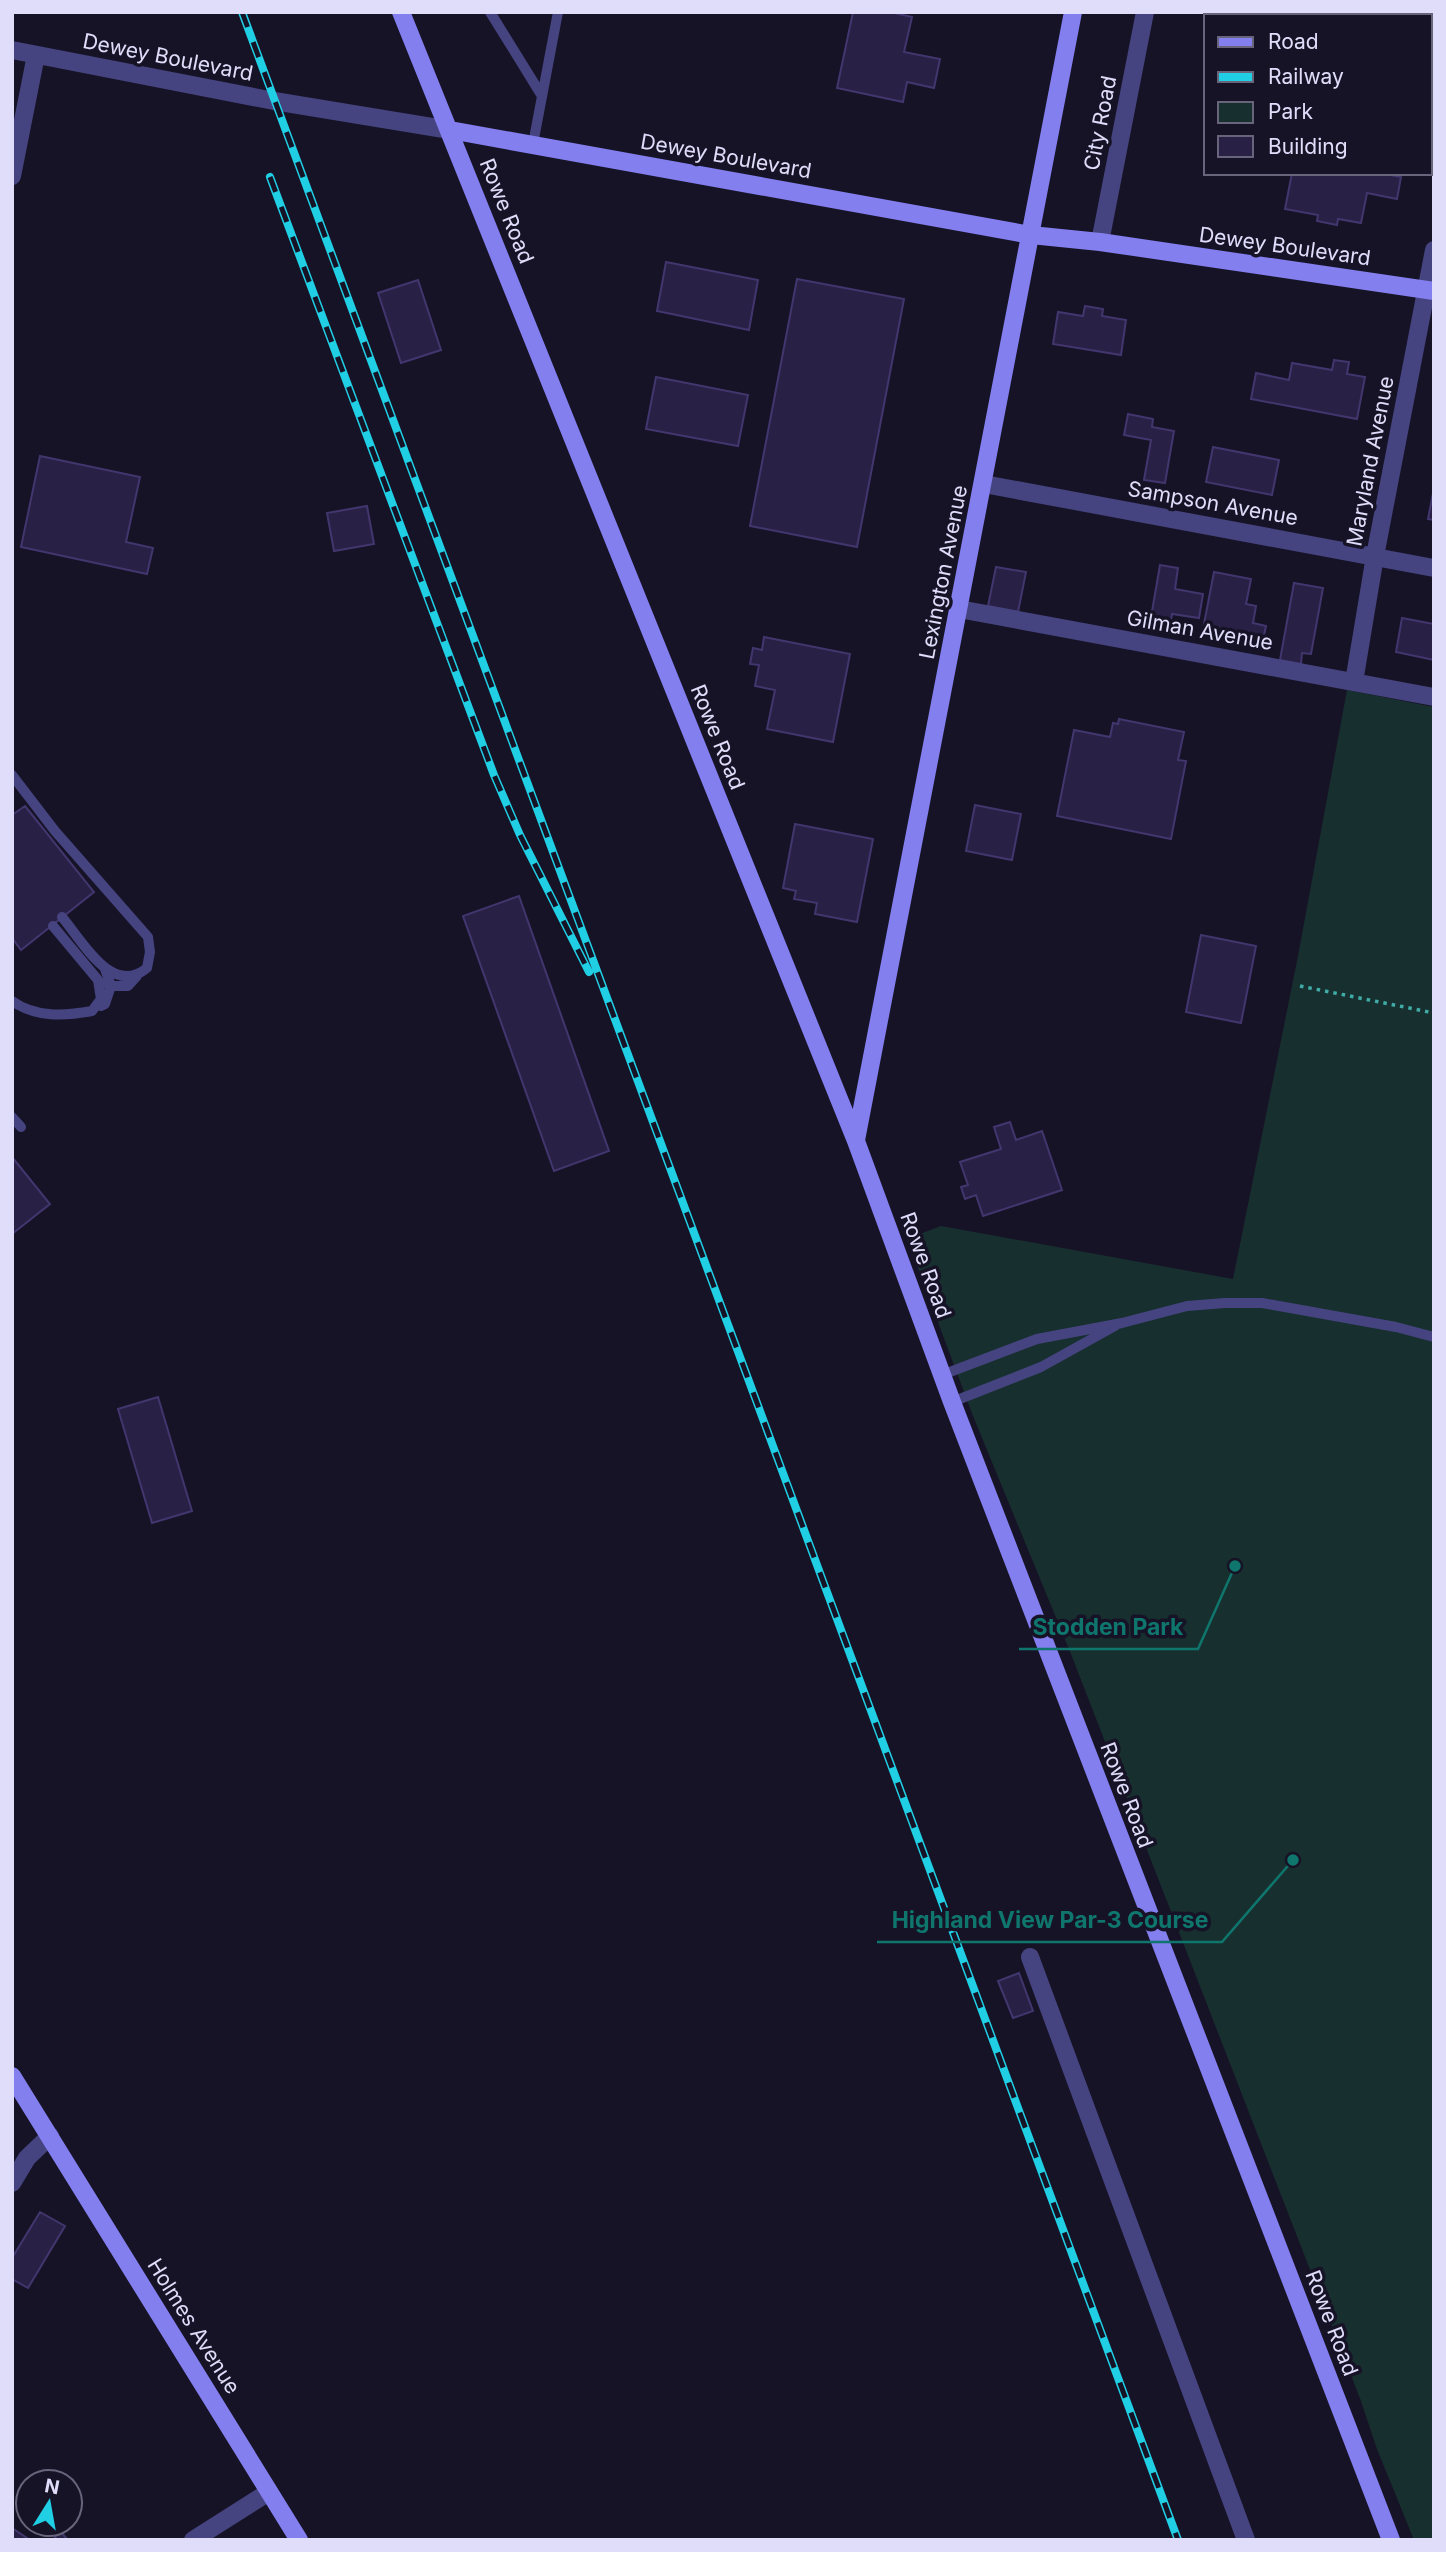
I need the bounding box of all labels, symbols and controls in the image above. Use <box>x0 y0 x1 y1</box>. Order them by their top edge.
legend <box>1204 14 1432 175</box>
street label: Dewey Boulevard <box>81 28 255 86</box>
text: Road <box>1268 29 1319 54</box>
text: Railway <box>1268 64 1344 89</box>
street label: City Road <box>1079 73 1121 173</box>
text: Park <box>1268 99 1313 124</box>
street label: Dewey Boulevard <box>639 129 813 183</box>
text: Building <box>1268 134 1348 159</box>
street label: Rowe Road <box>475 155 539 267</box>
street label: Dewey Boulevard <box>1198 222 1372 270</box>
street label: Maryland Avenue <box>1341 374 1399 548</box>
street label: Sampson Avenue <box>1126 476 1300 530</box>
street label: Lexington Avenue <box>914 483 972 661</box>
street label: Gilman Avenue <box>1125 605 1275 655</box>
street label: Rowe Road <box>686 681 750 793</box>
street label: Rowe Road <box>895 1209 957 1321</box>
callout: Stodden Park <box>1019 1605 1198 1649</box>
text: Stodden Park <box>1033 1613 1184 1641</box>
street label: Rowe Road <box>1095 1739 1159 1851</box>
callout: Highland View Par-3 Course <box>877 1898 1222 1942</box>
text: Highland View Par-3 Course <box>892 1906 1208 1934</box>
street label: Holmes Avenue <box>142 2254 246 2398</box>
street label: Rowe Road <box>1300 2267 1364 2379</box>
north arrow <box>14 2468 84 2538</box>
text: N <box>43 2474 61 2499</box>

